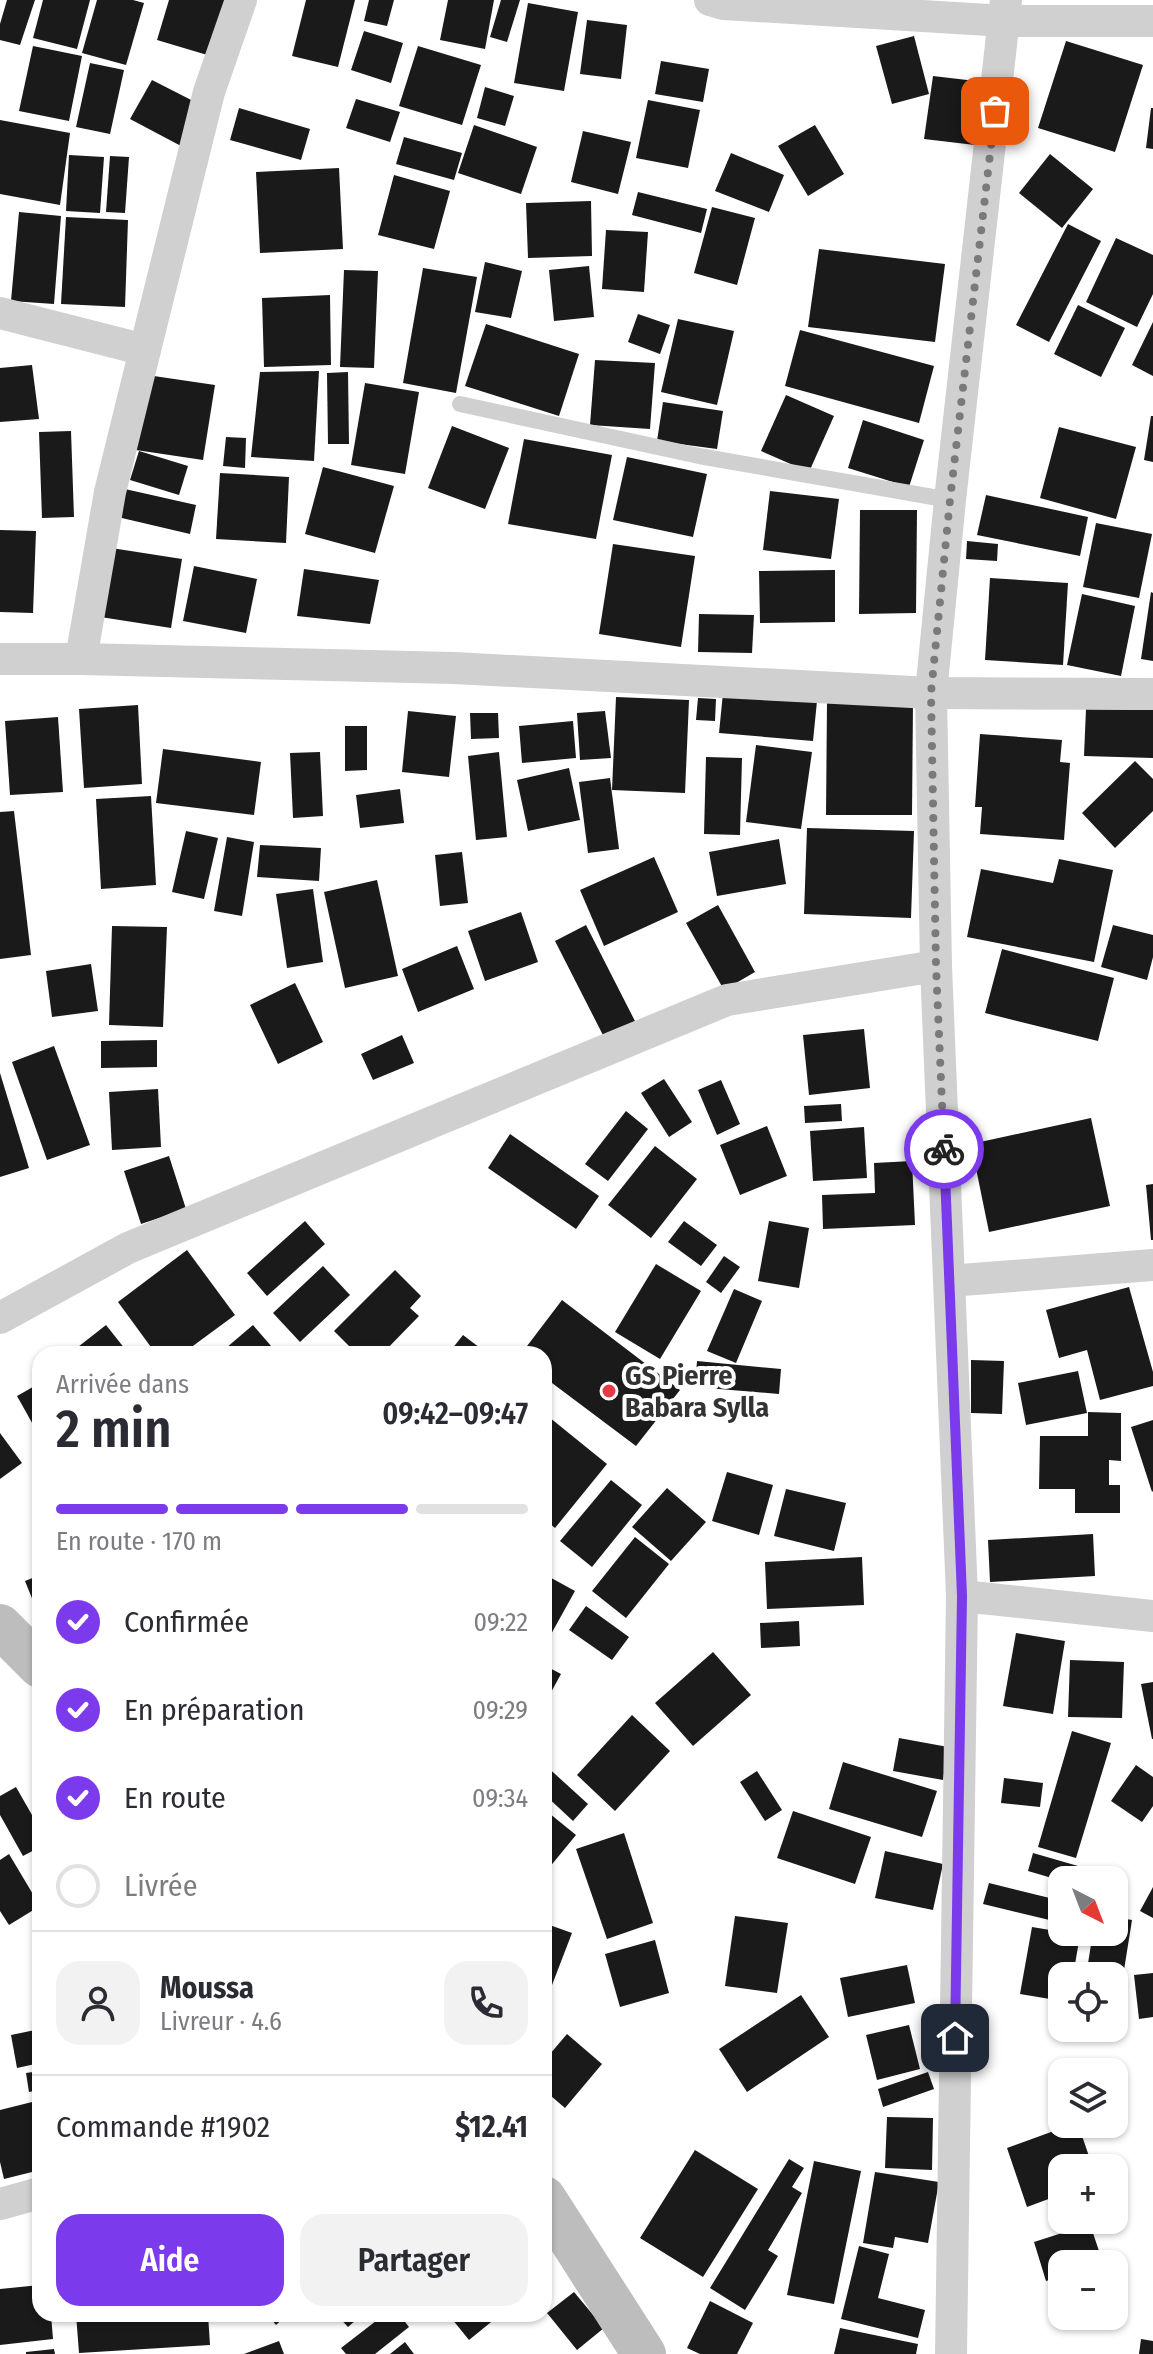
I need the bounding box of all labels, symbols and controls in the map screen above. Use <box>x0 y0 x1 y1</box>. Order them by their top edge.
pin <box>961 77 1029 145</box>
icon: bag <box>973 89 1017 133</box>
courier <box>904 1109 984 1189</box>
icon: bike <box>922 1127 966 1171</box>
place label: GS Pierre Babara Sylla <box>625 1359 769 1424</box>
text: Arrivée dans <box>56 1369 189 1400</box>
marker: GS Pierre Babara Sylla <box>600 1382 618 1400</box>
text: 09:42–09:47 <box>382 1396 528 1432</box>
text: 2 min <box>56 1398 172 1461</box>
text: En route · 170 m <box>56 1526 222 1557</box>
icon: check <box>56 1600 100 1644</box>
text: Confirmée <box>124 1604 249 1640</box>
text: 09:22 <box>474 1607 528 1638</box>
icon: check <box>56 1688 100 1732</box>
text: En préparation <box>124 1692 305 1728</box>
text: 09:29 <box>473 1695 528 1726</box>
icon: check <box>56 1776 100 1820</box>
text: En route <box>124 1780 226 1816</box>
text: 09:34 <box>472 1783 528 1814</box>
north arrow <box>1048 1866 1128 1946</box>
map controls <box>1048 1866 1128 2330</box>
text: Livrée <box>124 1868 197 1904</box>
button: person <box>56 1961 140 2045</box>
button: phone <box>444 1961 528 2045</box>
button: locate <box>1048 1962 1128 2042</box>
text: Moussa <box>160 1970 254 2006</box>
pin <box>921 2004 989 2072</box>
text: Livreur · 4.6 <box>160 2006 282 2037</box>
icon: home <box>933 2016 977 2060</box>
button: layers <box>1048 2058 1128 2138</box>
text: Commande #1902 <box>56 2109 270 2145</box>
text: $12.41 <box>455 2109 528 2145</box>
button: + <box>1048 2154 1128 2234</box>
button: Aide <box>56 2214 284 2306</box>
button: Partager <box>300 2214 528 2306</box>
button: − <box>1048 2250 1128 2330</box>

